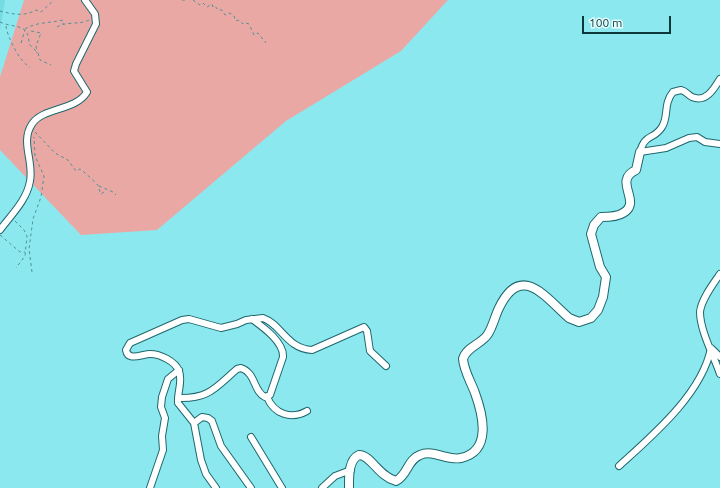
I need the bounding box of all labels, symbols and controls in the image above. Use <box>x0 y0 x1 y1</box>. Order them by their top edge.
scale bar <box>584 8 673 34</box>
text: 100 m <box>589 16 622 29</box>

